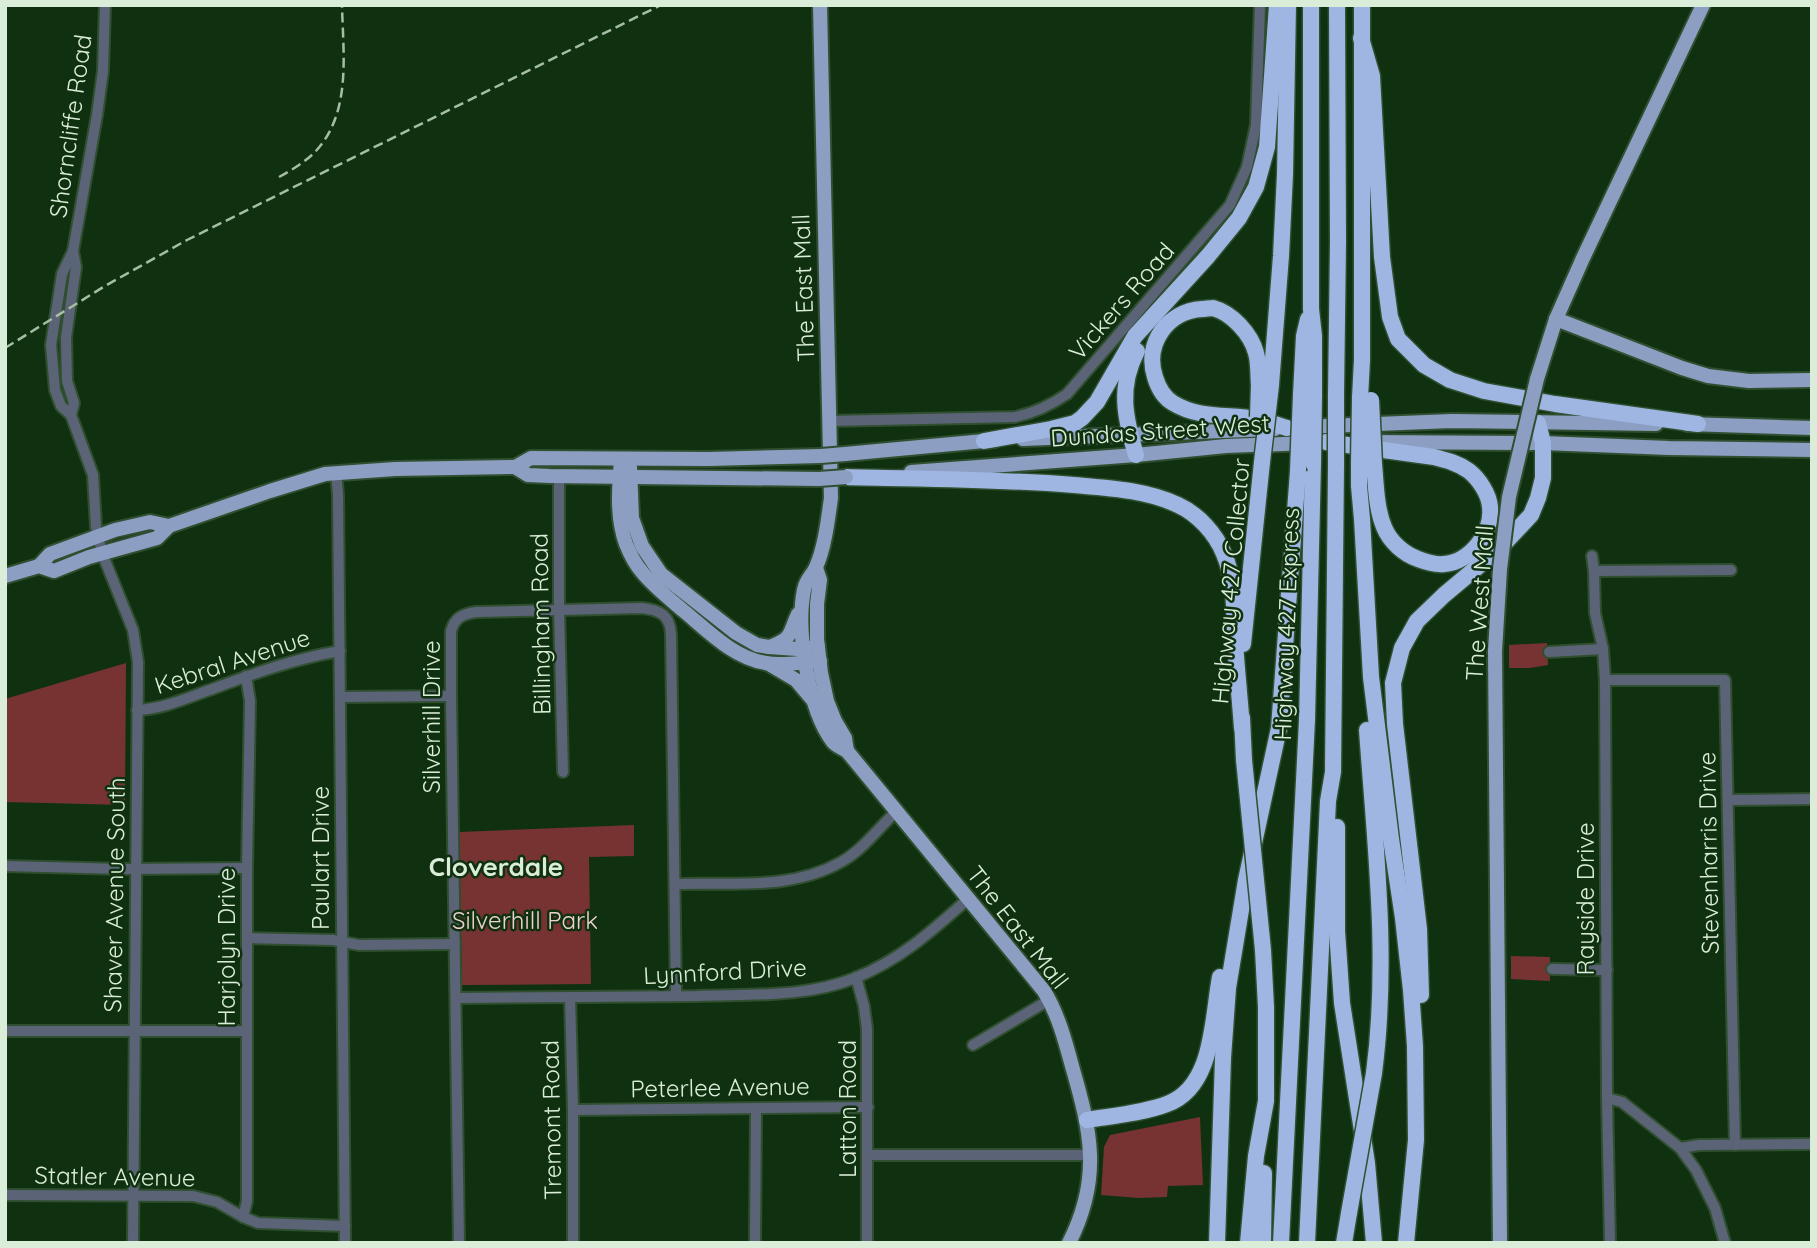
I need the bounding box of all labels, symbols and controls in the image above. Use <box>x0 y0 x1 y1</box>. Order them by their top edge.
street label: Shorncliffe Road <box>42 32 98 220</box>
street label: The East Mall <box>785 214 821 362</box>
street label: Vickers Road <box>1062 236 1180 366</box>
street label: Dundas Street West <box>1049 407 1271 453</box>
street label: Highway 427 Collector <box>1204 457 1256 705</box>
street label: Highway 427 Express <box>1267 507 1305 741</box>
street label: The West Mall <box>1459 524 1499 682</box>
street label: Billingham Road <box>523 533 557 715</box>
street label: Kebral Avenue <box>151 622 313 700</box>
street label: Silverhill Drive <box>416 640 446 794</box>
street label: Stevenharris Drive <box>1691 752 1725 954</box>
street label: Shaver Avenue South <box>97 777 131 1013</box>
street label: Paulart Drive <box>305 786 335 930</box>
street label: Rayside Drive <box>1570 823 1600 975</box>
district label: Cloverdale <box>429 850 563 883</box>
street label: The East Mall <box>961 860 1075 994</box>
street label: Harjolyn Drive <box>211 868 241 1026</box>
park label: Silverhill Park <box>452 905 598 935</box>
street label: Lynnford Drive <box>643 952 807 990</box>
street label: Tremont Road <box>535 1040 567 1200</box>
street label: Latton Road <box>832 1040 862 1178</box>
street label: Peterlee Avenue <box>630 1070 810 1104</box>
street label: Statler Avenue <box>34 1160 196 1192</box>

